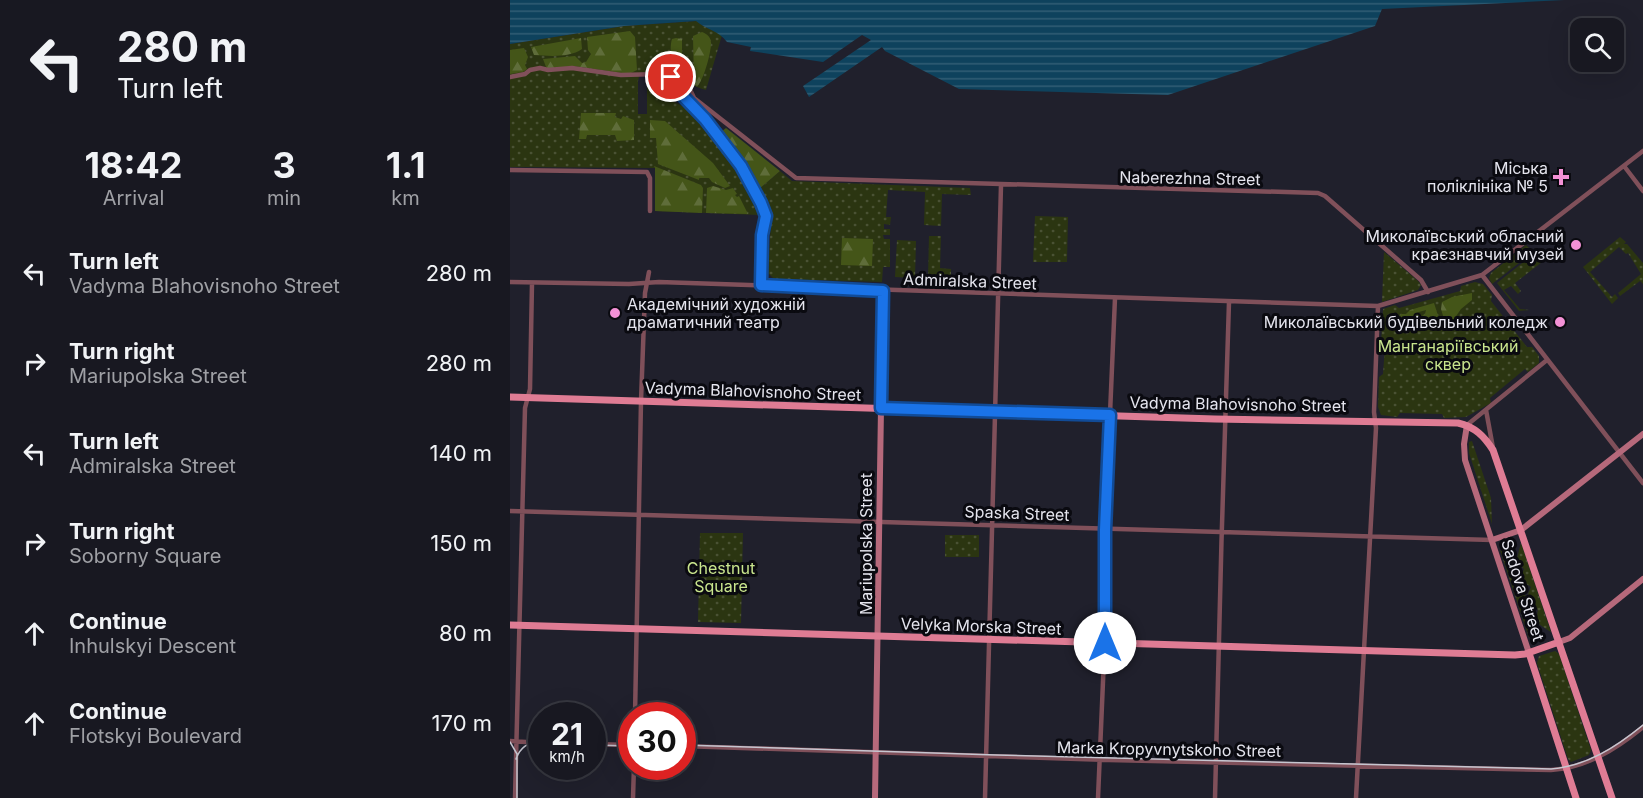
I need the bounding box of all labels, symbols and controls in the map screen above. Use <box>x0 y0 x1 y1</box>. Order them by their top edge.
map controls <box>1570 18 1624 72</box>
button: search <box>1570 18 1624 72</box>
text: 280 m <box>117 21 247 72</box>
icon: left <box>18 24 96 102</box>
pin <box>645 51 696 102</box>
icon: arrive <box>654 60 687 93</box>
text: Turn left <box>117 72 223 105</box>
text: 18:42 <box>84 143 182 187</box>
text: 3 <box>272 143 296 187</box>
text: 1.1 <box>386 143 425 187</box>
place label: Міська поліклініка № 5 <box>1427 158 1548 196</box>
street label: Naberezhna Street <box>1119 167 1261 189</box>
marker: Міська поліклініка № 5 <box>1552 168 1570 186</box>
text: Arrival <box>103 186 164 210</box>
text: min <box>267 186 301 210</box>
text: km <box>391 186 420 210</box>
place label: Миколаївський обласний краєзнавчий музей <box>1366 226 1564 264</box>
marker: Миколаївський обласний краєзнавчий музей <box>1569 238 1583 252</box>
text: Turn left <box>69 248 159 274</box>
icon: left <box>18 257 51 290</box>
text: 280 m <box>426 260 492 286</box>
street label: Admiralska Street <box>903 269 1037 293</box>
text: Vadyma Blahovisnoho Street <box>69 274 340 298</box>
place label: Академічний художній драматичний театр <box>627 294 805 332</box>
marker: Академічний художній драматичний театр <box>608 306 622 320</box>
place label: Миколаївський будівельний коледж <box>1264 312 1548 332</box>
marker: Миколаївський будівельний коледж <box>1553 315 1567 329</box>
park label: Манганаріївський сквер <box>1378 336 1518 374</box>
text: Turn right <box>69 338 175 364</box>
icon: right <box>18 347 51 380</box>
text: 280 m <box>426 350 492 376</box>
text: Mariupolska Street <box>69 364 247 388</box>
street label: Vadyma Blahovisnoho Street <box>644 377 862 405</box>
street label: Vadyma Blahovisnoho Street <box>1129 392 1347 416</box>
text: Turn left <box>69 428 159 454</box>
icon: left <box>18 437 51 470</box>
text: 140 m <box>430 440 492 466</box>
text: Admiralska Street <box>69 454 236 478</box>
street label: Mariupolska Street <box>856 473 876 615</box>
street label: Spaska Street <box>964 501 1070 525</box>
text: Turn right <box>69 518 175 544</box>
icon: right <box>18 527 51 560</box>
text: 150 m <box>430 530 492 556</box>
street label: Sadova Street <box>1497 537 1549 643</box>
text: Soborny Square <box>69 544 221 568</box>
park label: Chestnut Square <box>687 558 755 596</box>
text: Continue <box>69 608 167 634</box>
position arrow <box>1073 611 1137 675</box>
street label: Velyka Morska Street <box>900 613 1062 639</box>
icon: ahead <box>18 617 51 650</box>
text: 80 m <box>439 620 492 646</box>
text: Inhulskyi Descent <box>69 634 236 658</box>
text: Continue <box>69 698 167 724</box>
speed limit sign: 30 <box>618 702 696 780</box>
icon: ahead <box>18 707 51 740</box>
text: 170 m <box>432 710 492 736</box>
text: 21 <box>551 716 583 752</box>
text: Flotskyi Boulevard <box>69 724 242 748</box>
street label: Marka Kropyvnytskoho Street <box>1057 737 1281 761</box>
text: km/h <box>549 747 585 766</box>

